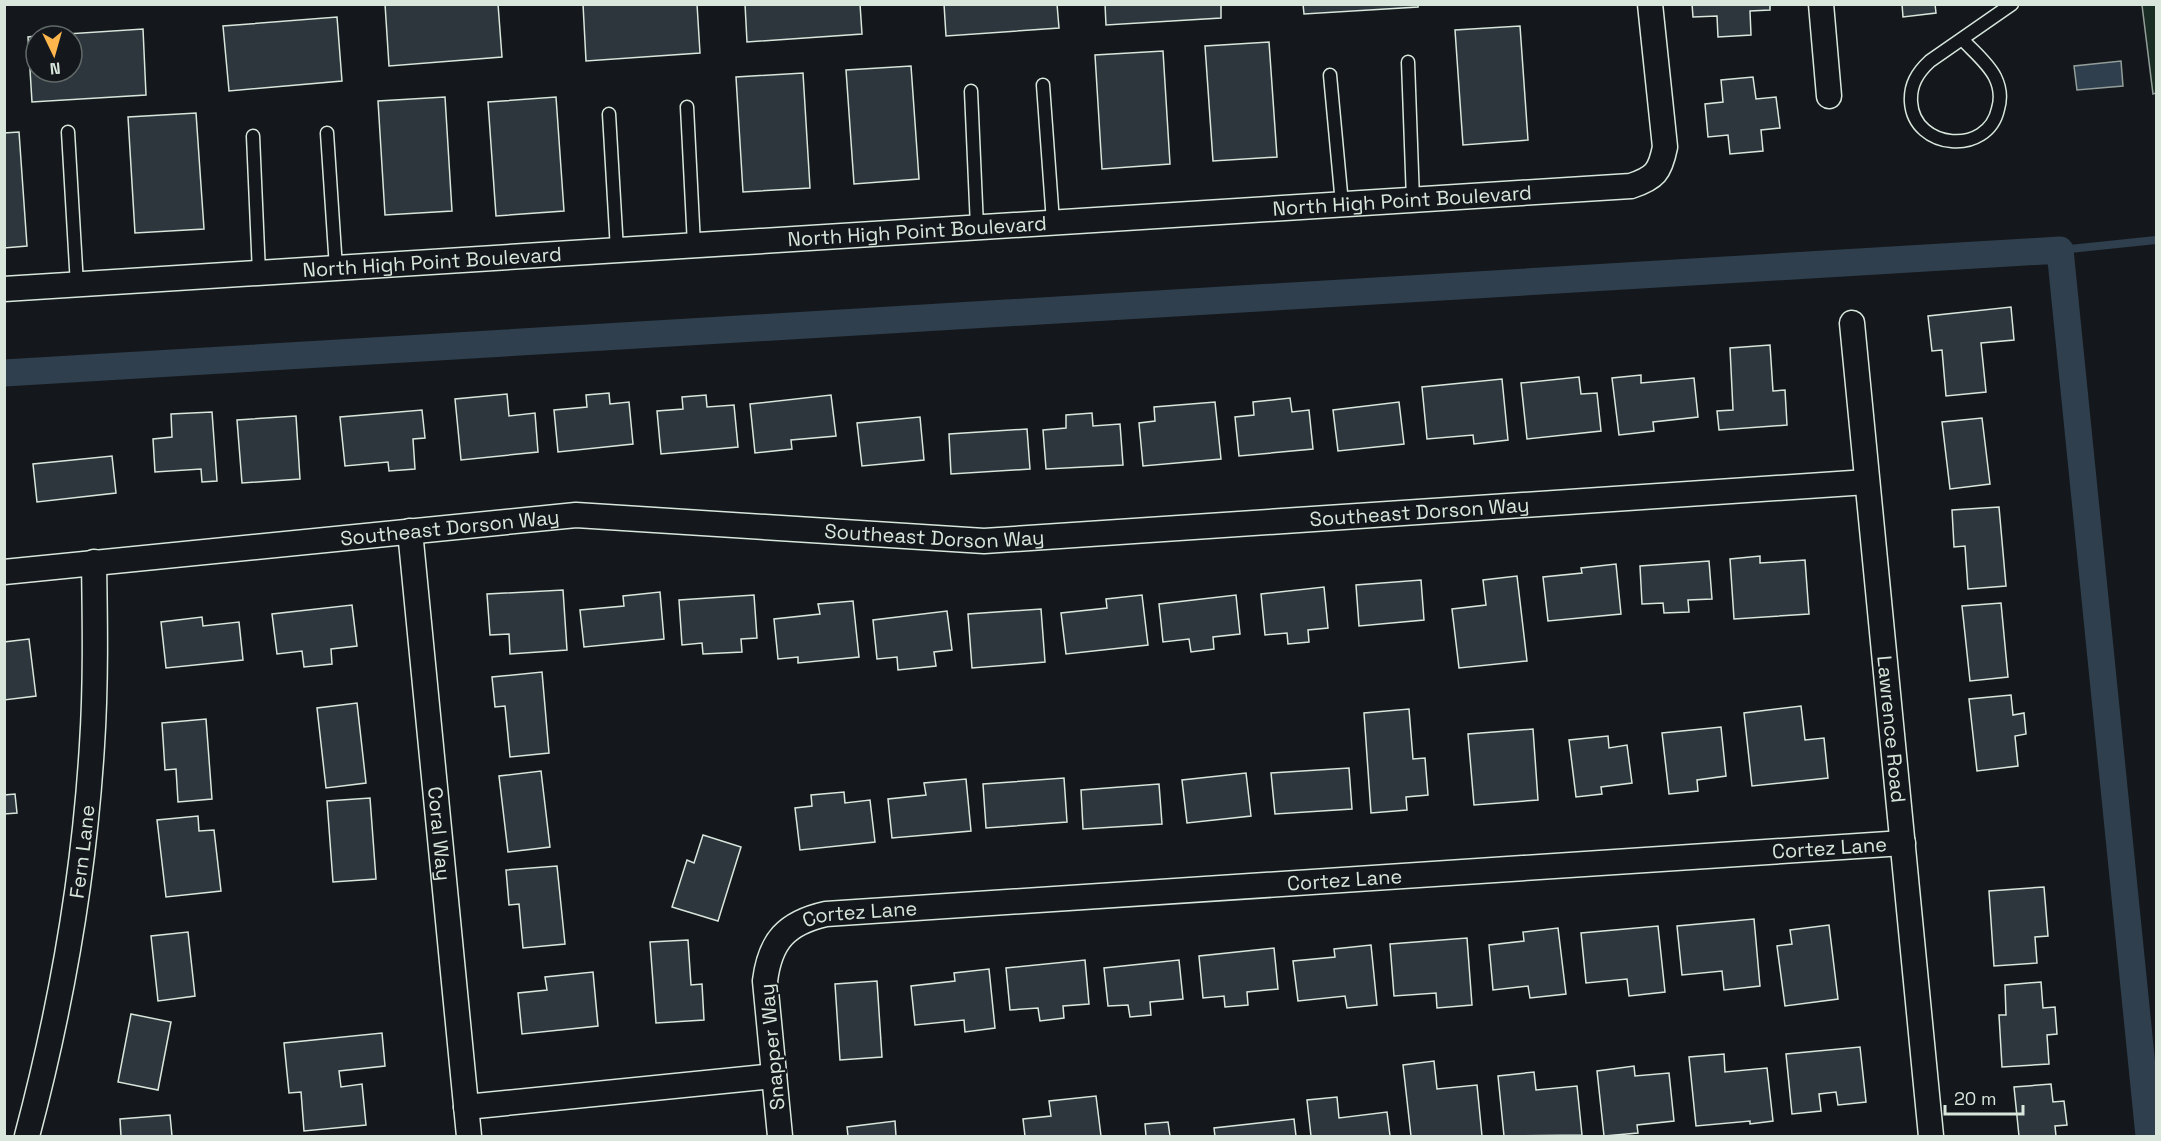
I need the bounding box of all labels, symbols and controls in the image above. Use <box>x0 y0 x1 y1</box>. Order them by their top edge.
north arrow <box>24 24 84 84</box>
text: N <box>49 58 62 79</box>
street label: North High Point Boulevard <box>1272 179 1533 222</box>
street label: North High Point Boulevard <box>787 210 1048 252</box>
street label: North High Point Boulevard <box>302 241 563 283</box>
street label: Southeast Dorson Way <box>1309 492 1530 532</box>
street label: Southeast Dorson Way <box>339 504 561 551</box>
street label: Southeast Dorson Way <box>824 518 1045 554</box>
street label: Lawrence Road <box>1871 654 1912 804</box>
street label: Coral Way <box>422 785 457 882</box>
street label: Fern Lane <box>63 804 100 900</box>
street label: Cortez Lane <box>1771 831 1888 865</box>
street label: Cortez Lane <box>1286 863 1403 897</box>
street label: Cortez Lane <box>799 895 918 933</box>
street label: Snapper Way <box>754 983 790 1111</box>
scale bar <box>1945 1078 2023 1116</box>
text: 20 m <box>1954 1087 1997 1110</box>

